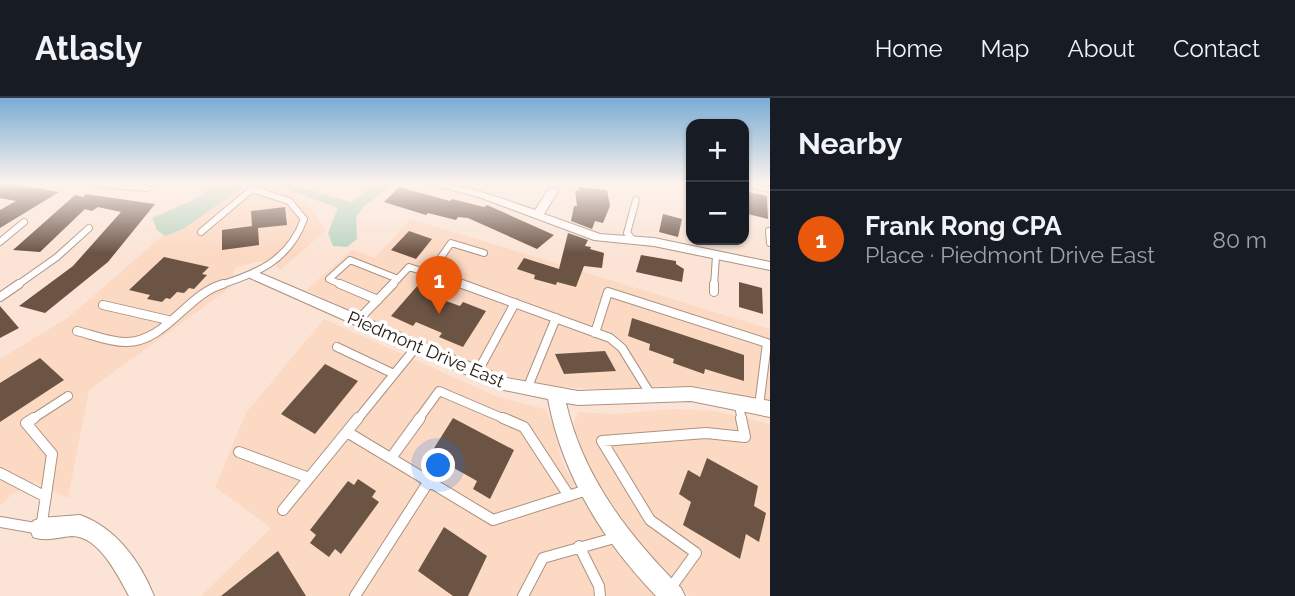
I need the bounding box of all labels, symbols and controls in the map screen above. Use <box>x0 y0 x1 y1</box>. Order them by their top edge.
text: Atlasly <box>35 29 142 68</box>
text: Home <box>875 34 943 63</box>
text: Map <box>981 34 1029 63</box>
text: About <box>1067 34 1135 63</box>
text: Contact <box>1173 34 1260 63</box>
map controls <box>686 119 749 245</box>
button: + <box>686 119 749 182</box>
text: Nearby <box>798 126 902 161</box>
button: − <box>686 182 749 245</box>
text: Frank Rong CPA <box>865 211 1062 241</box>
text: 1 <box>815 226 827 253</box>
text: 80 m <box>1212 226 1267 253</box>
text: Place · Piedmont Drive East <box>865 241 1155 268</box>
pin: 1 <box>416 256 462 314</box>
street label: Piedmont Drive East <box>345 306 507 392</box>
your location <box>421 448 455 482</box>

